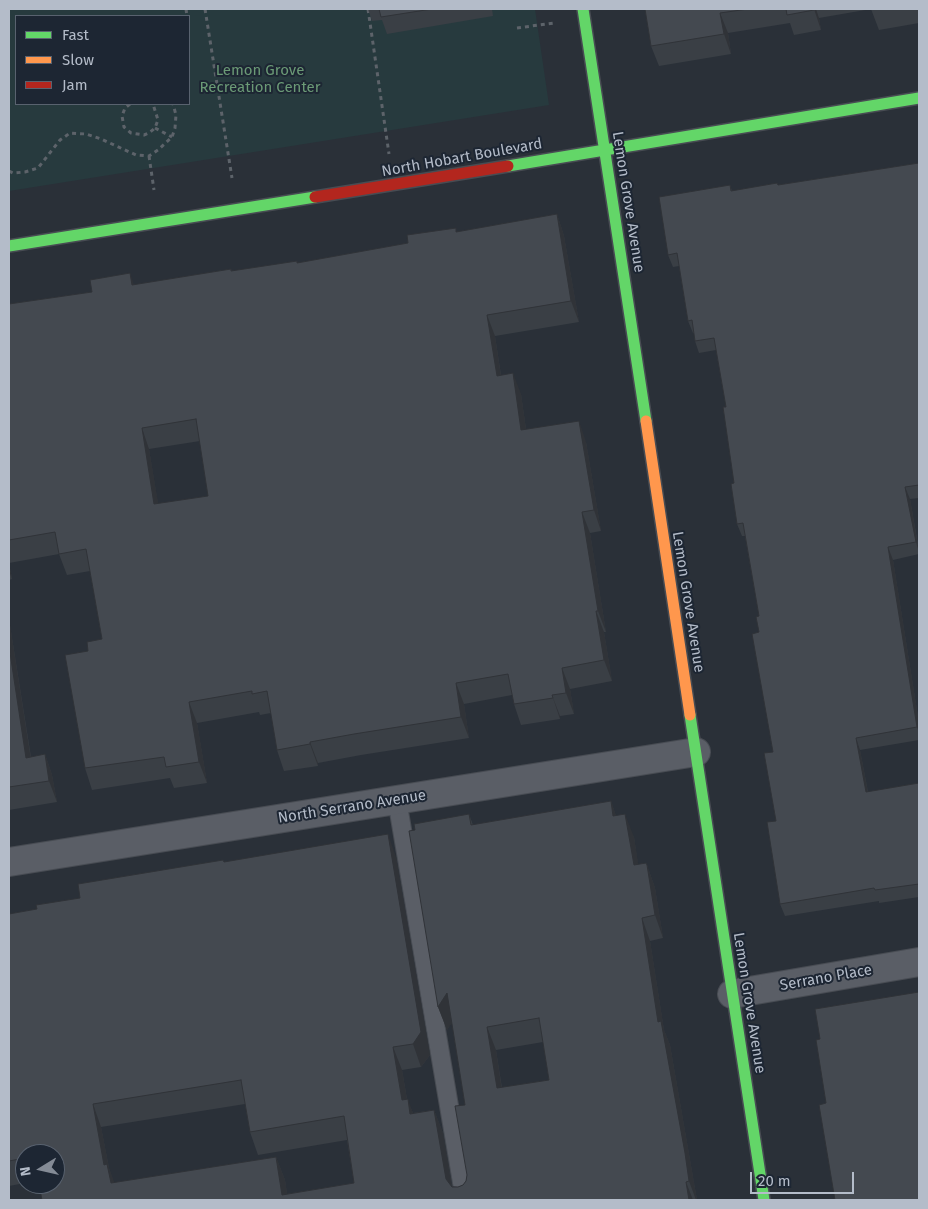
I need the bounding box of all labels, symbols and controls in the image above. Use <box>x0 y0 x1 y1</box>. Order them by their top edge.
legend <box>15 15 190 105</box>
text: Fast <box>62 26 89 44</box>
text: Slow <box>62 51 94 69</box>
park label: Lemon Grove Recreation Center <box>199 62 321 97</box>
text: Jam <box>62 76 88 94</box>
street label: Lemon Grove Avenue <box>608 130 648 274</box>
street label: North Hobart Boulevard <box>380 135 544 181</box>
street label: Lemon Grove Avenue <box>668 530 708 674</box>
street label: North Serrano Avenue <box>277 786 427 828</box>
street label: Lemon Grove Avenue <box>729 931 769 1075</box>
street label: Serrano Place <box>779 961 873 995</box>
north arrow <box>15 1144 65 1194</box>
scale bar <box>753 1162 857 1194</box>
text: N <box>17 1165 35 1177</box>
text: 20 m <box>758 1172 791 1190</box>

